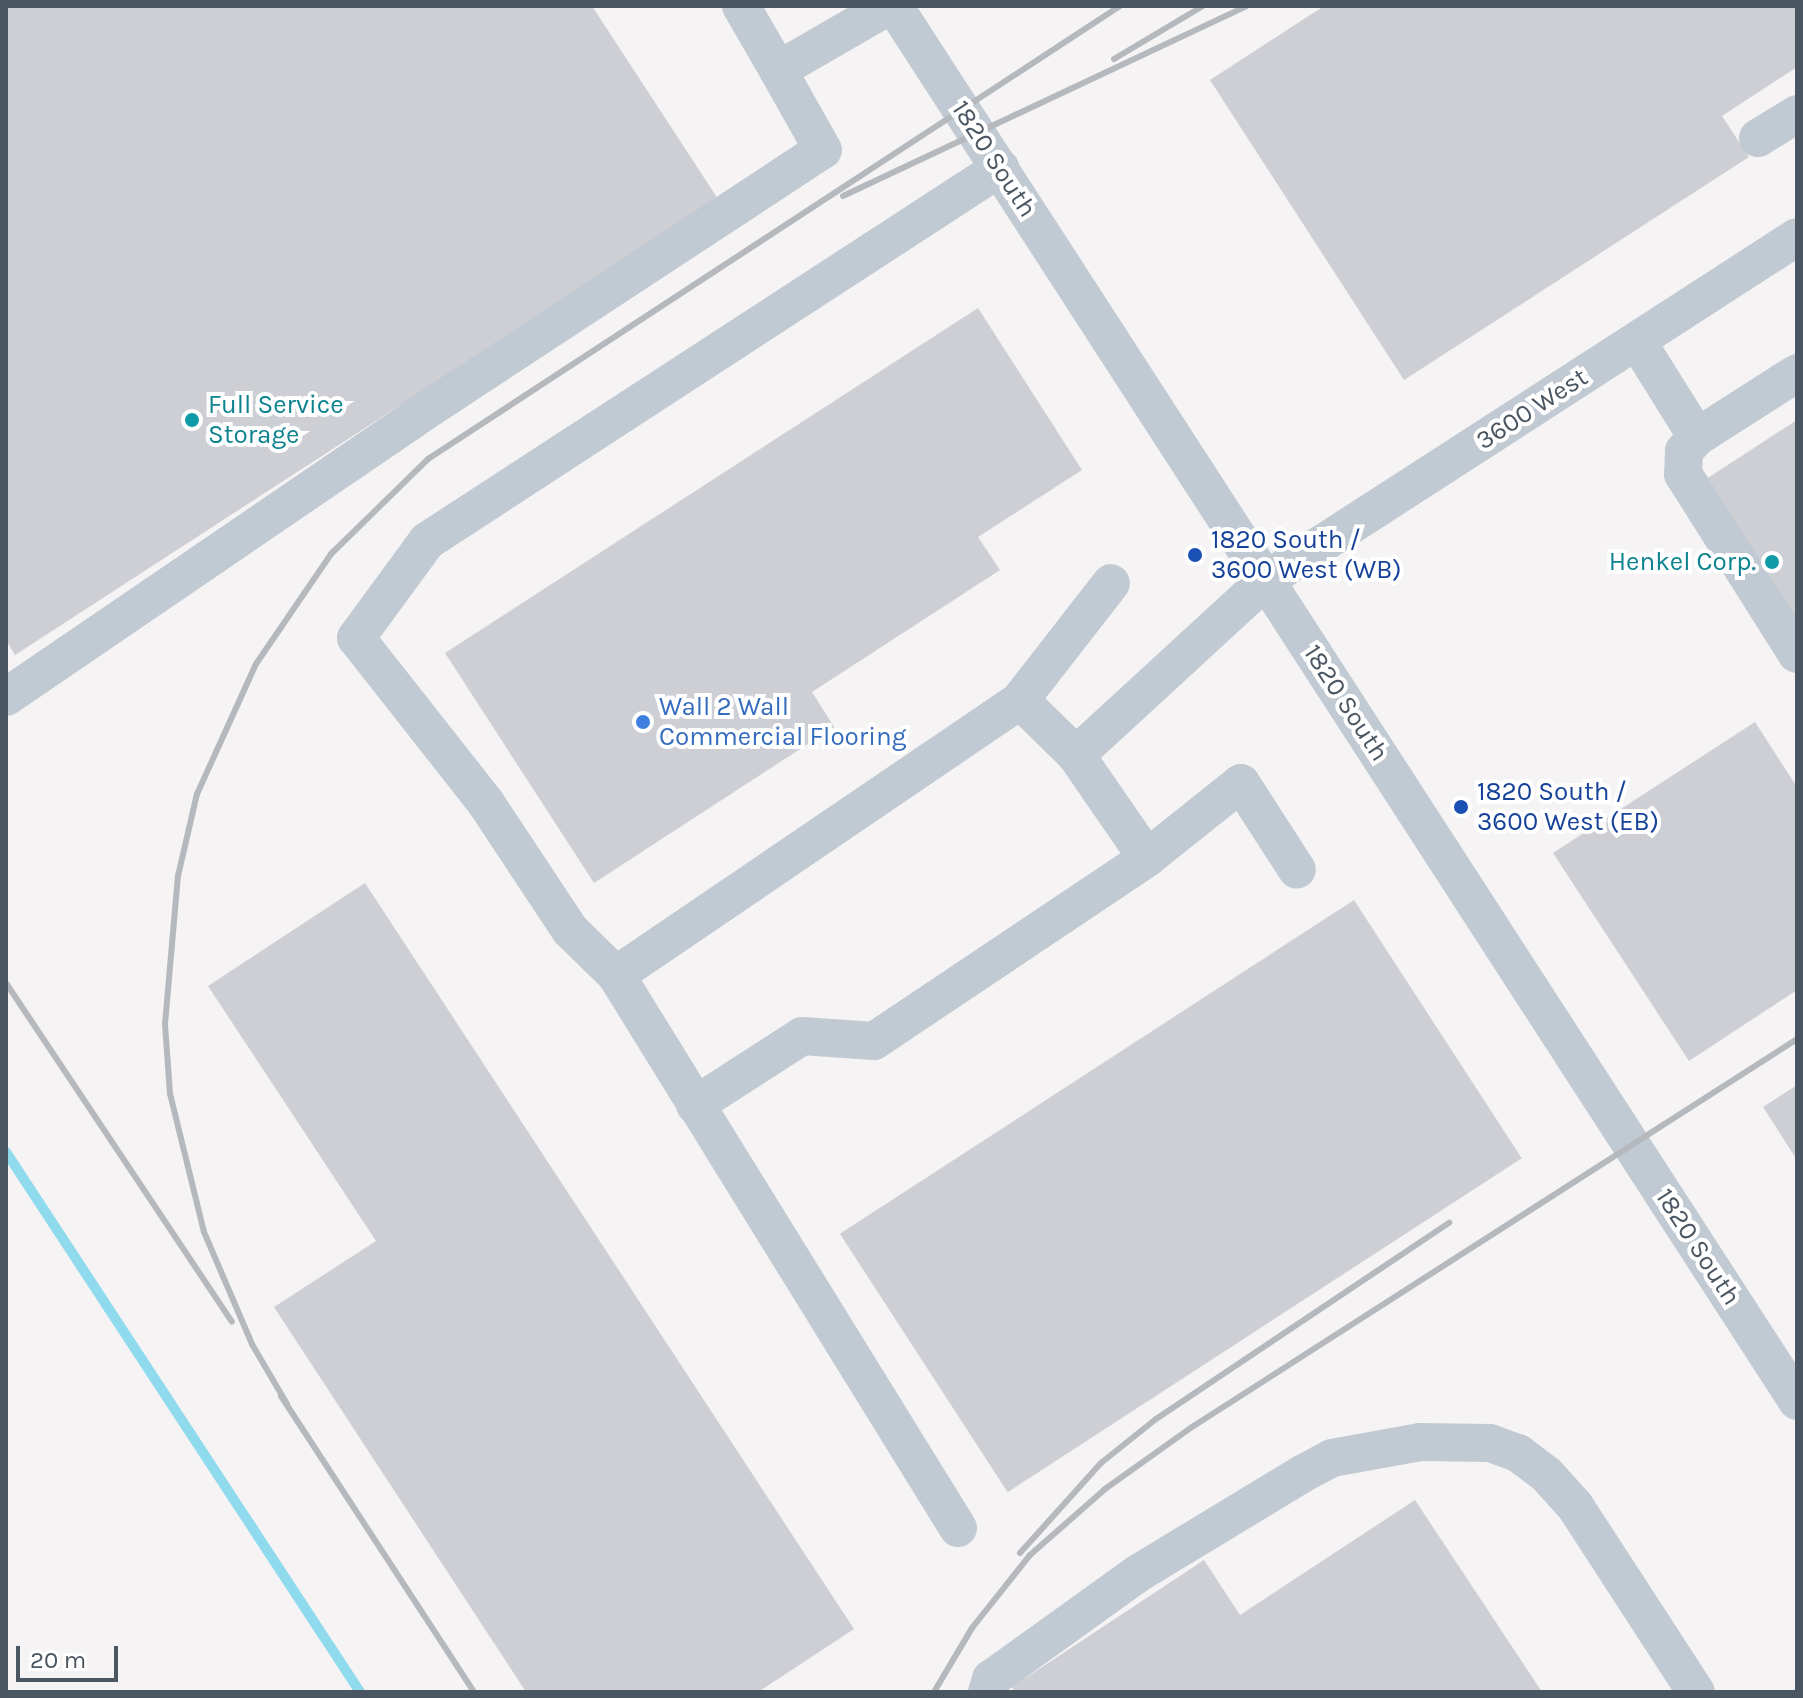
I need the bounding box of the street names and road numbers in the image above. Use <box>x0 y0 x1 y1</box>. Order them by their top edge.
street label: 1820 South <box>945 95 1043 223</box>
street label: 3600 West <box>1470 361 1594 457</box>
street label: 1820 South <box>1297 639 1395 767</box>
street label: 1820 South <box>1649 1183 1747 1311</box>

